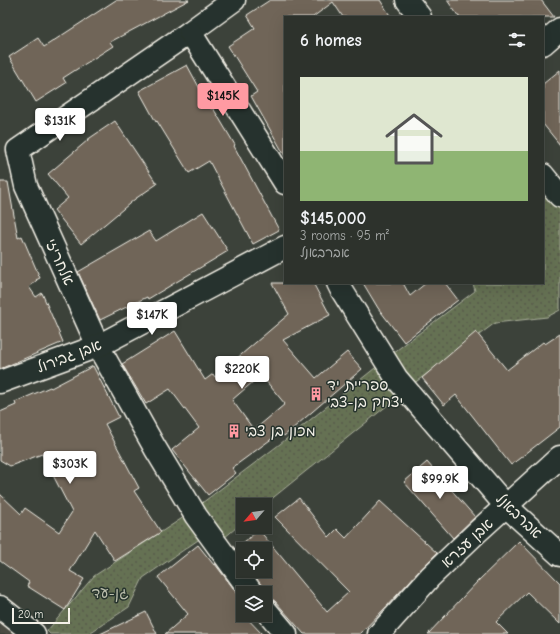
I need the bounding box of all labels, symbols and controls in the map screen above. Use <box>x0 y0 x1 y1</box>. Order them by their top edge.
icon: filters <box>506 29 528 51</box>
text: 6 homes <box>300 31 362 50</box>
pin: $145K <box>195 83 251 117</box>
text: $145K <box>206 88 240 103</box>
icon: home <box>378 103 450 175</box>
pin: $131K <box>32 108 88 142</box>
text: $131K <box>44 113 76 128</box>
text: $145,000 <box>300 209 366 228</box>
text: 3 rooms · 95 m² <box>300 228 389 243</box>
street label: אלחריזי <box>42 236 78 288</box>
text: אברבאנל <box>300 245 350 260</box>
pin: $147K <box>124 302 180 336</box>
text: $147K <box>136 307 168 322</box>
street label: אבן גבירול <box>34 335 104 377</box>
pin: $220K <box>214 356 270 390</box>
text: $220K <box>224 361 260 376</box>
place label: ספריית יד יצחק בן-צבי <box>327 376 403 411</box>
building icon: ספריית יד יצחק בן-צבי <box>308 386 324 402</box>
place label: מכון בן צבי <box>245 422 316 440</box>
building icon: מכון בן צבי <box>226 423 242 439</box>
pin: $303K <box>42 451 98 485</box>
text: $303K <box>52 456 88 471</box>
pin: $99.9K <box>407 466 473 500</box>
text: $99.9K <box>421 471 459 486</box>
street label: אברבאנל <box>492 490 546 542</box>
north arrow <box>236 498 272 534</box>
map controls <box>236 498 272 622</box>
street label: אבן עזרא <box>437 515 497 572</box>
button: locate <box>236 542 272 578</box>
park label: גן-עד <box>92 584 128 602</box>
button: layers <box>236 586 272 622</box>
scale bar <box>12 606 70 625</box>
text: 20 m <box>18 608 43 621</box>

